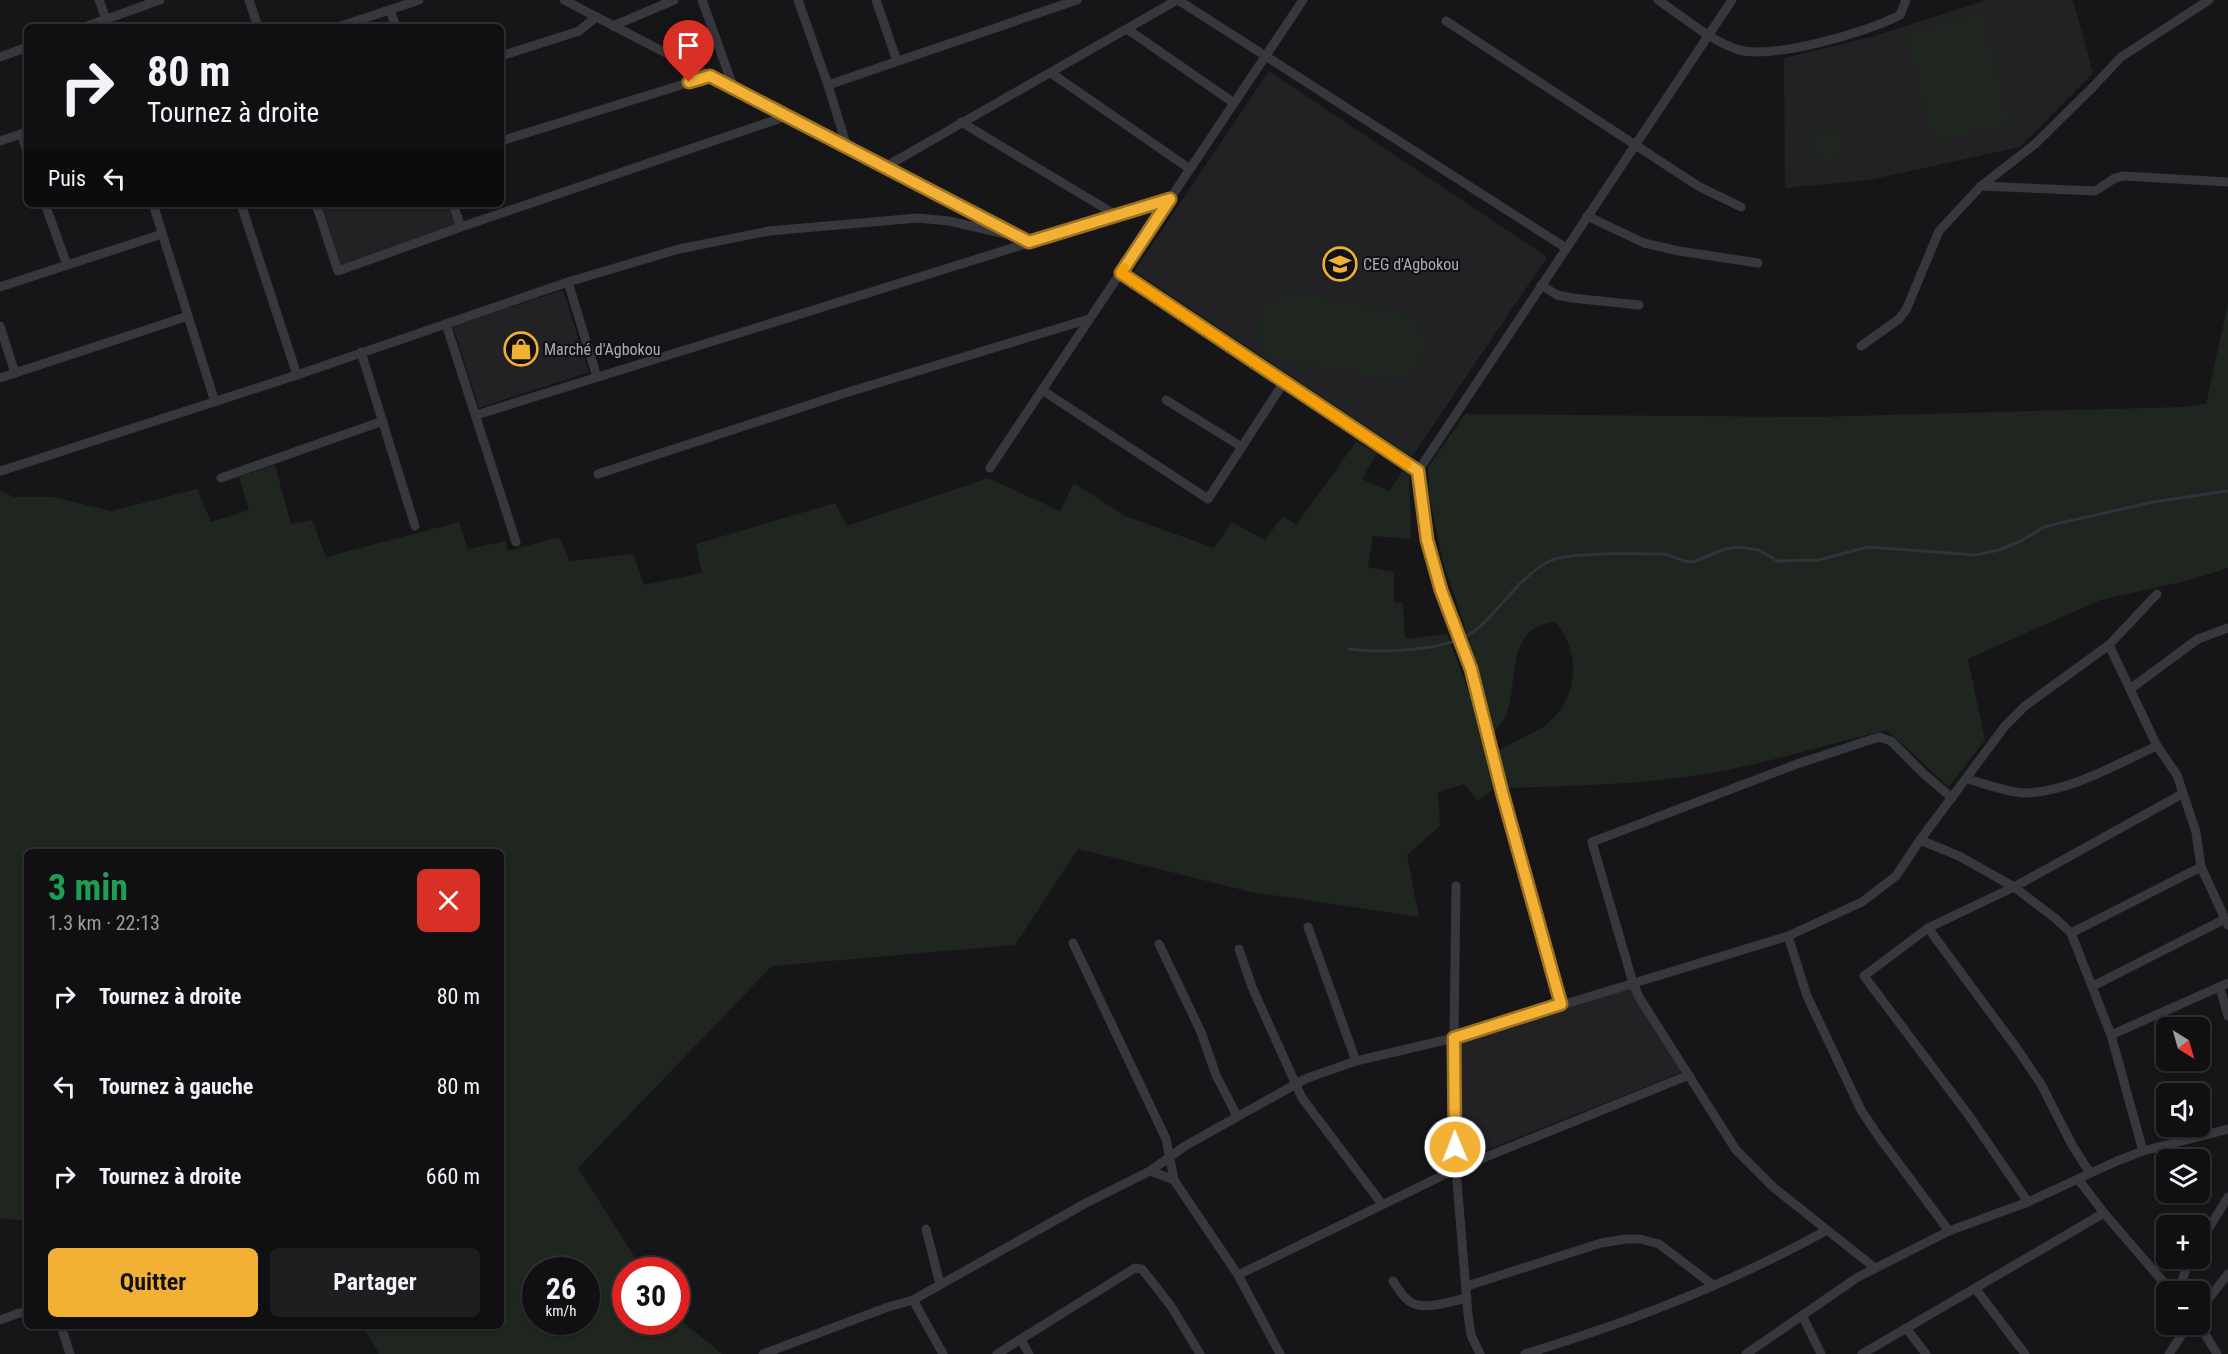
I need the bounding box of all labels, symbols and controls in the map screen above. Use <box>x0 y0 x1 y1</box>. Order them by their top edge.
pin <box>663 20 714 82</box>
icon: arrive <box>672 29 705 62</box>
text: 80 m <box>147 47 230 96</box>
icon: right <box>48 48 126 126</box>
text: Tournez à droite <box>147 97 319 129</box>
icon: left <box>98 162 131 195</box>
text: Puis <box>48 166 86 191</box>
school or university icon: CEG d'Agbokou <box>1322 246 1358 282</box>
place label: CEG d'Agbokou <box>1363 255 1459 274</box>
shop icon: Marché d'Agbokou <box>503 331 539 367</box>
place label: Marché d'Agbokou <box>544 340 661 359</box>
text: 3 min <box>48 867 128 909</box>
button: close <box>417 869 480 932</box>
text: 1.3 km · 22:13 <box>48 911 160 935</box>
icon: right <box>48 980 81 1013</box>
text: Tournez à droite <box>99 984 241 1009</box>
text: 80 m <box>437 984 480 1009</box>
north arrow <box>2156 1017 2210 1071</box>
map controls <box>2156 1017 2210 1335</box>
icon: left <box>48 1070 81 1103</box>
text: Tournez à gauche <box>99 1074 253 1099</box>
text: 80 m <box>437 1074 480 1099</box>
button: sound <box>2156 1083 2210 1137</box>
position arrow <box>1423 1115 1487 1179</box>
button: layers <box>2156 1149 2210 1203</box>
icon: right <box>48 1160 81 1193</box>
text: Tournez à droite <box>99 1164 241 1189</box>
text: 660 m <box>426 1164 480 1189</box>
button: + <box>2156 1215 2210 1269</box>
button: Quitter <box>48 1248 258 1317</box>
button: Partager <box>270 1248 480 1317</box>
speed limit sign: 30 <box>612 1257 690 1335</box>
text: 26 <box>546 1271 576 1306</box>
button: − <box>2156 1281 2210 1335</box>
text: km/h <box>546 1302 576 1320</box>

